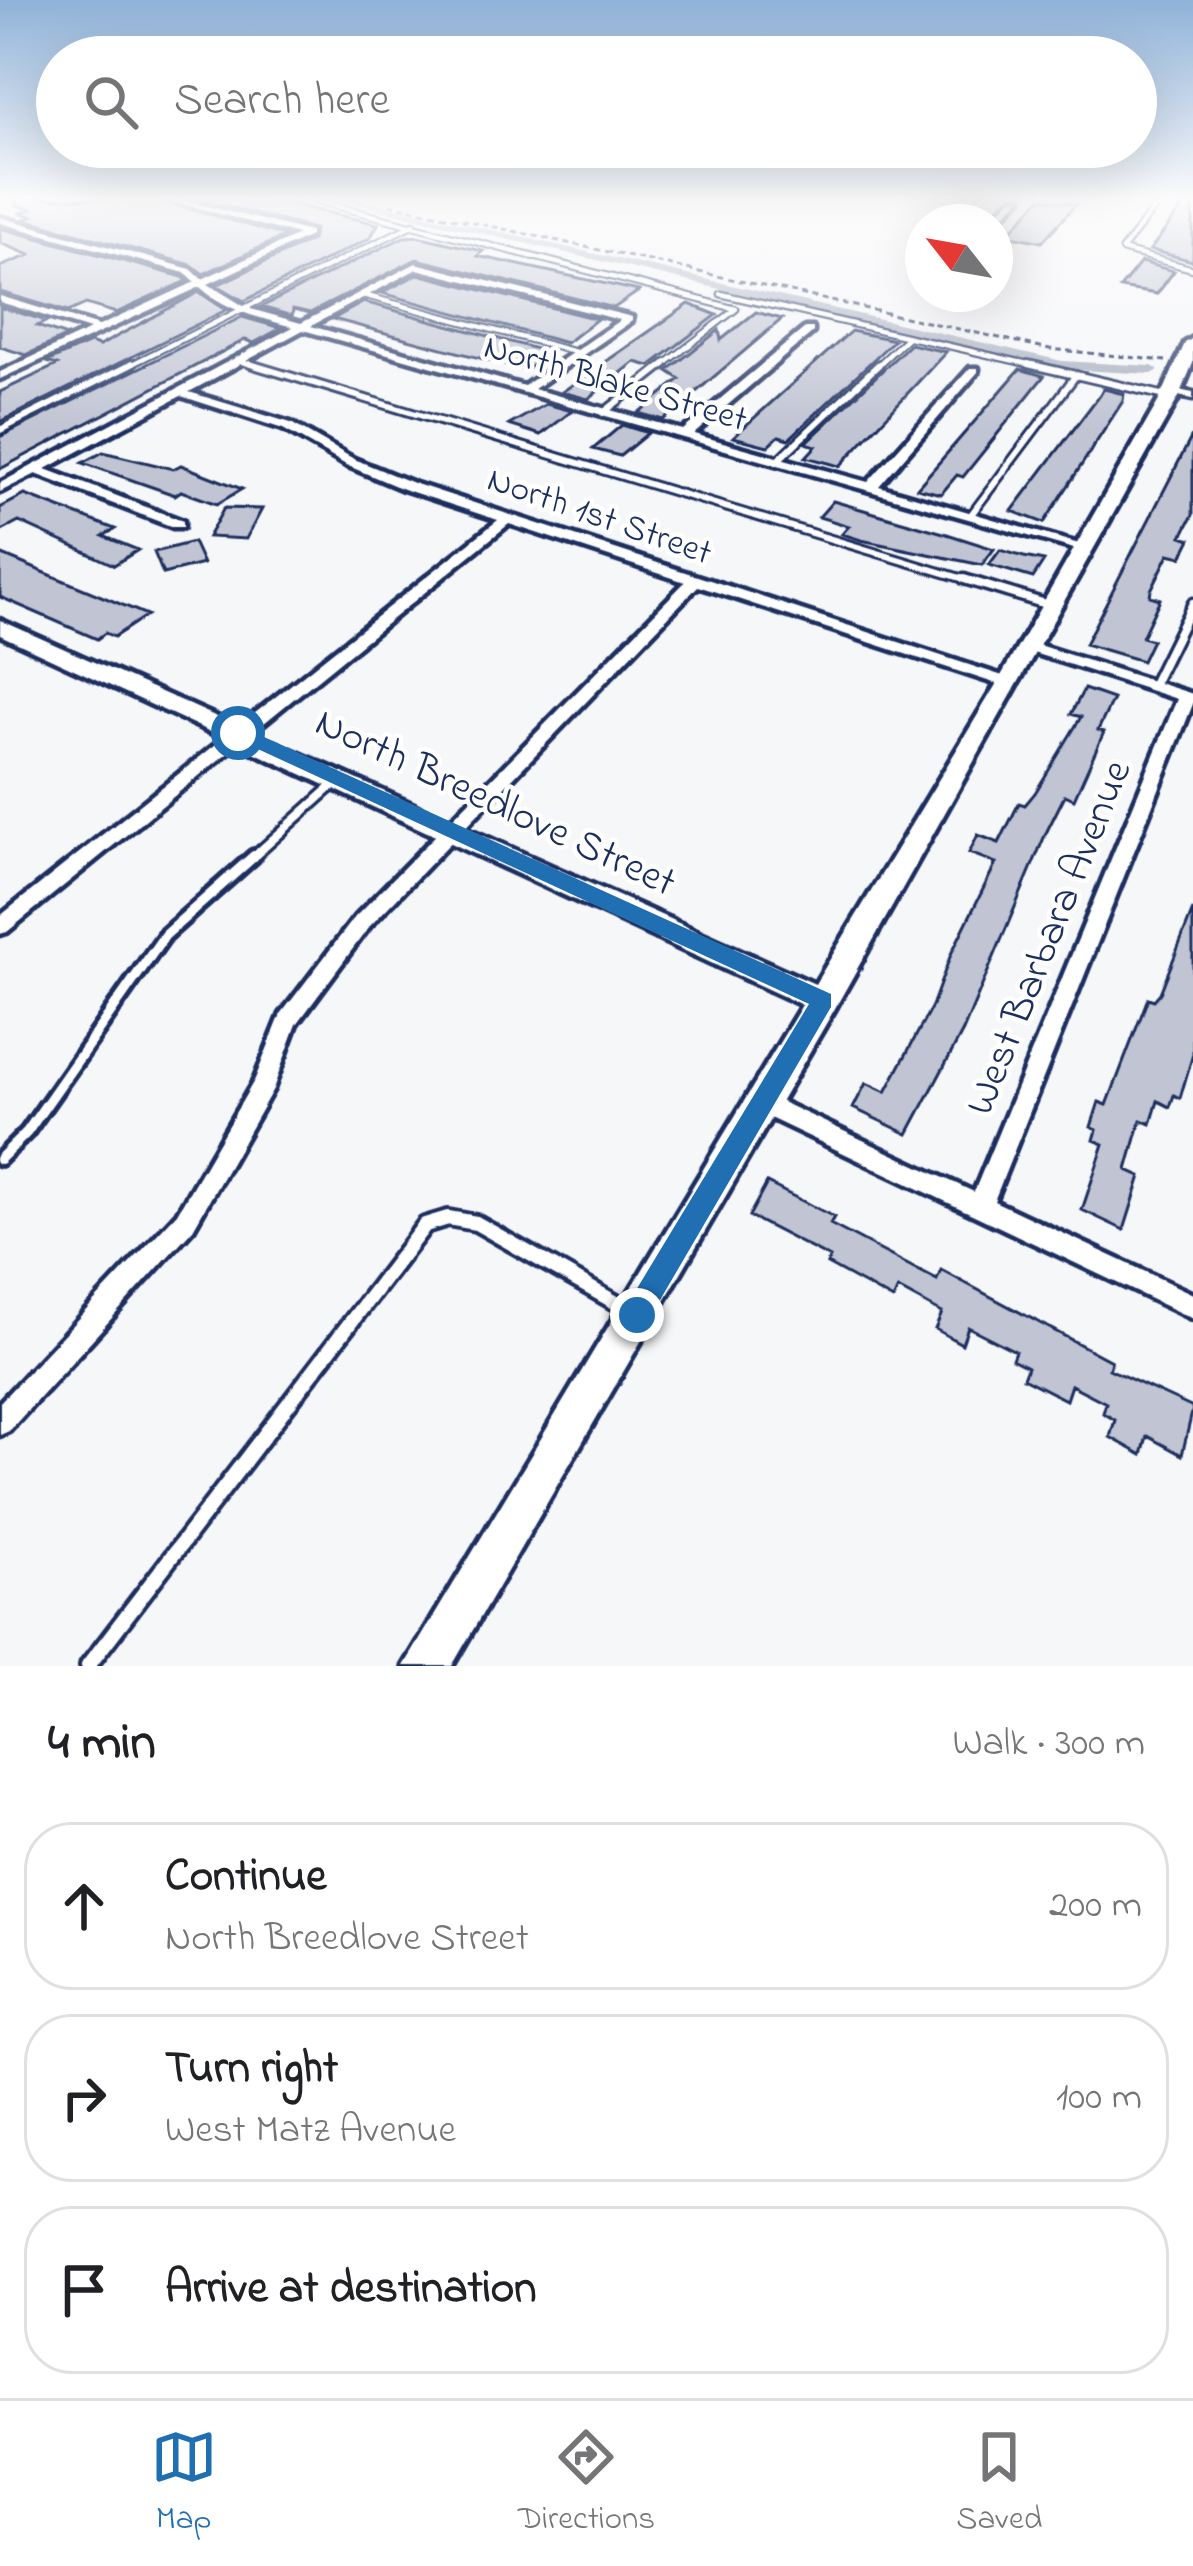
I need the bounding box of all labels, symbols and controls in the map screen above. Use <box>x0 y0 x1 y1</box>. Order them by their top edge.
search box <box>36 36 1157 168</box>
icon: search <box>78 69 144 135</box>
text: Search here <box>174 69 390 135</box>
north arrow <box>905 204 1013 312</box>
street label: North Blake Street <box>477 322 753 448</box>
street label: North 1st Street <box>480 455 718 581</box>
street label: North Breedlove Street <box>305 694 685 914</box>
route start <box>211 706 265 760</box>
street label: West Barbara Avenue <box>951 751 1149 1125</box>
route end <box>610 1288 664 1342</box>
text: 4 min <box>48 1707 156 1782</box>
text: Walk · 300 m <box>952 1716 1145 1773</box>
text: Continue <box>165 1845 326 1911</box>
icon: ahead <box>51 1873 117 1939</box>
text: 200 m <box>1049 1878 1142 1935</box>
text: North Breedlove Street <box>165 1911 529 1968</box>
text: Turn right <box>165 2037 338 2103</box>
icon: right <box>51 2065 117 2131</box>
text: 100 m <box>1056 2070 1142 2127</box>
text: West Matz Avenue <box>165 2103 456 2160</box>
icon: arrive <box>51 2257 117 2323</box>
text: Arrive at destination <box>165 2257 536 2323</box>
tab: Map <box>151 2424 217 2544</box>
tab: Directions <box>518 2424 655 2544</box>
tab: Saved <box>956 2424 1042 2544</box>

